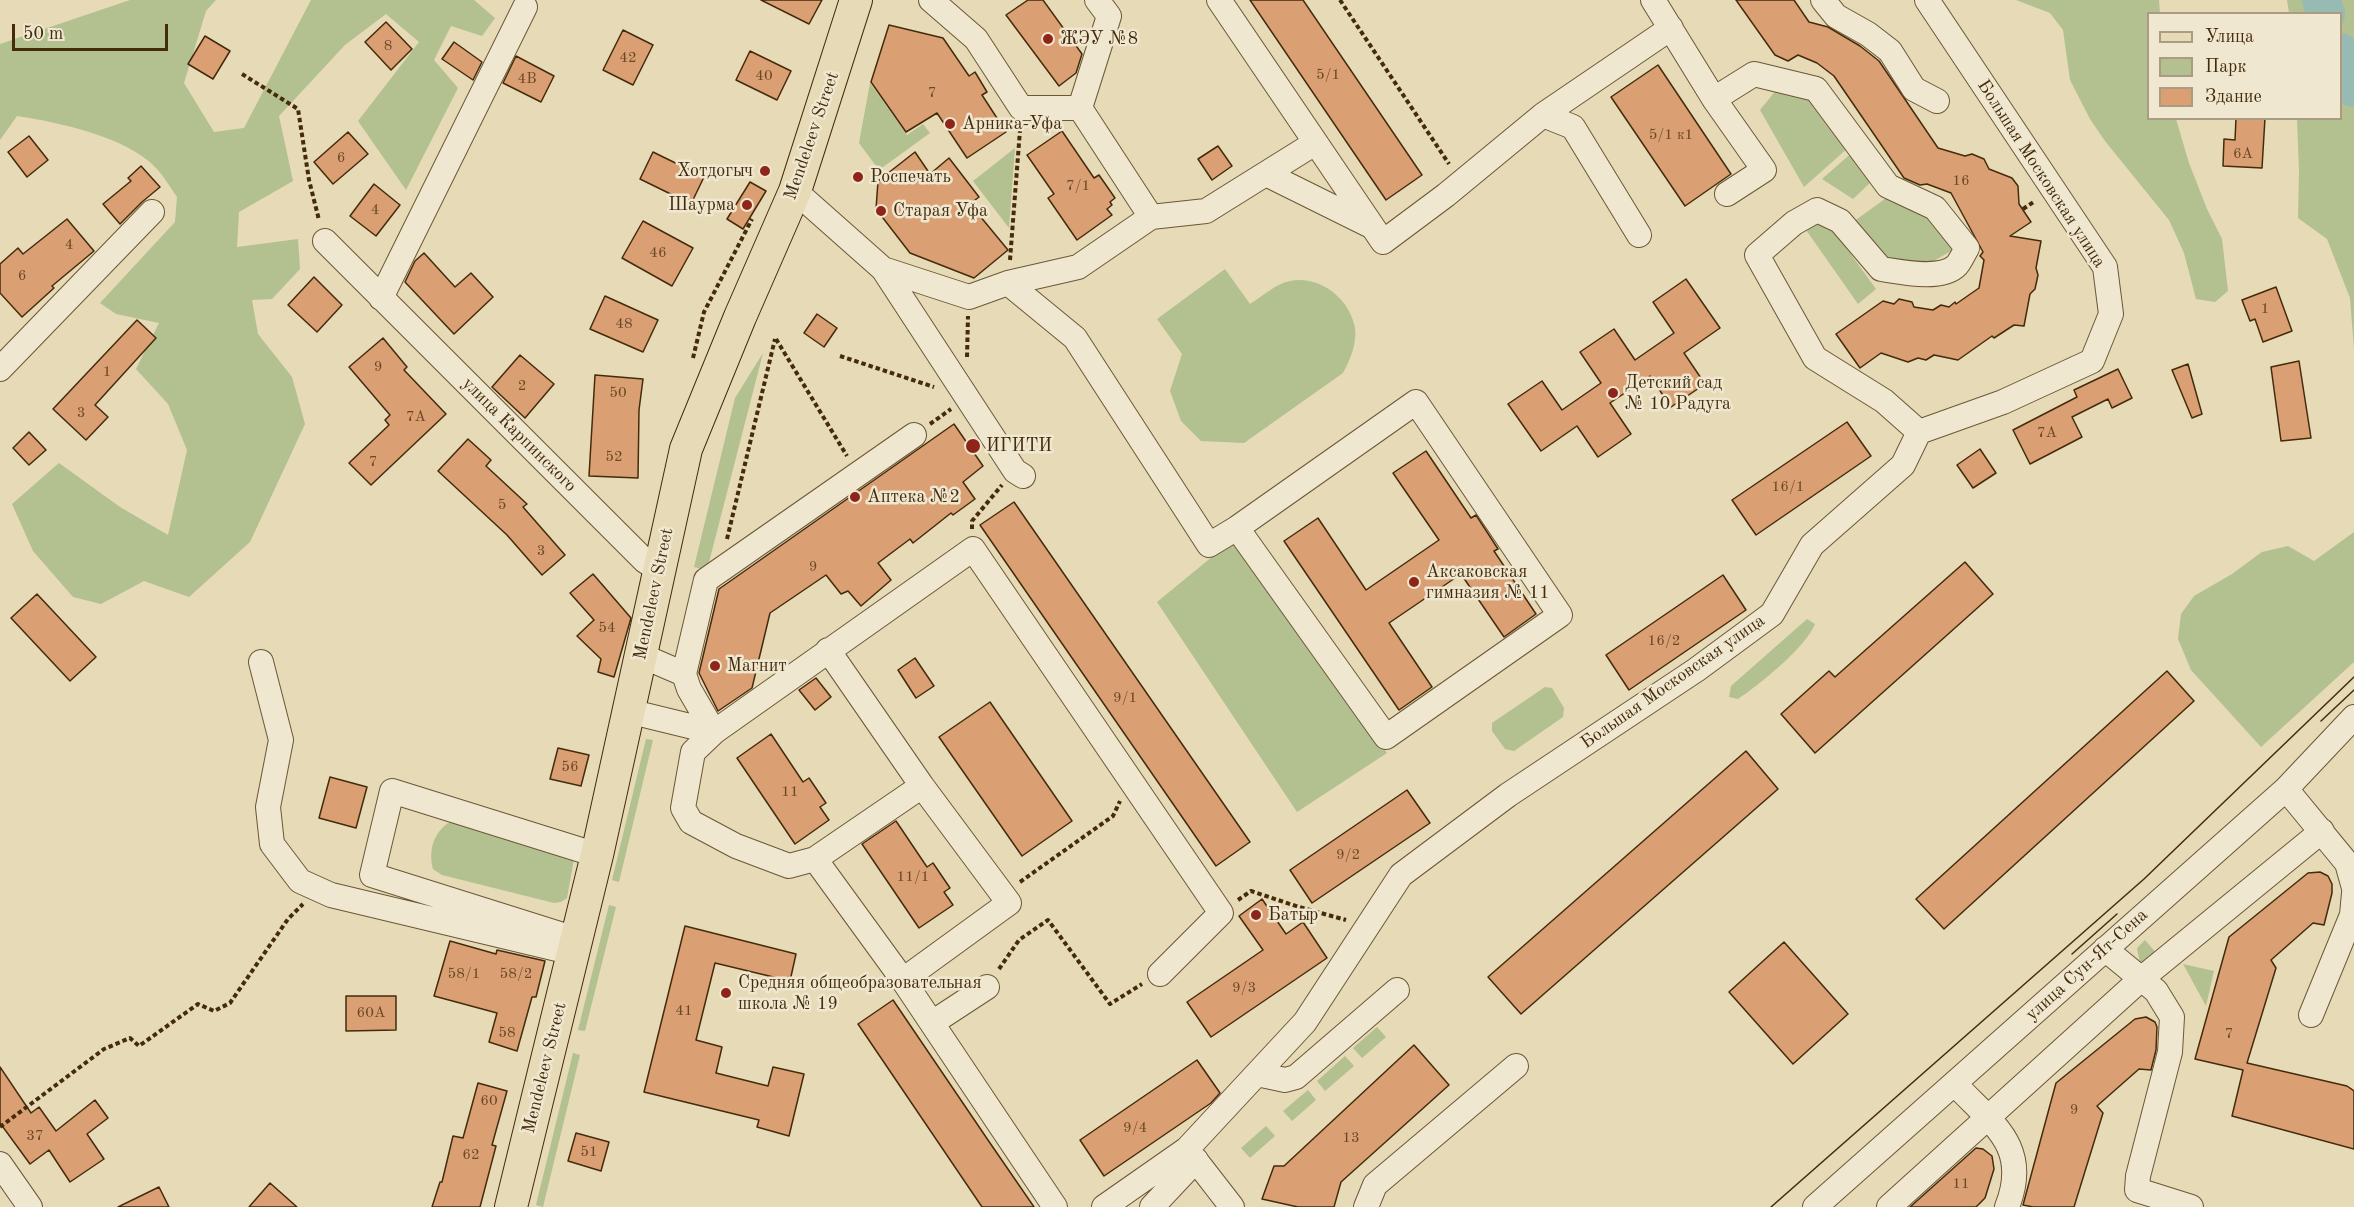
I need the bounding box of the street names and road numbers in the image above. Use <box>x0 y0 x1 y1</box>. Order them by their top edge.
street label: Mendeleev Street <box>780 69 844 203</box>
street label: Большая Московская улица <box>1972 76 2110 272</box>
street label: улица Карпинского <box>457 373 581 497</box>
street label: Mendeleev Street <box>629 526 679 662</box>
street label: Большая Московская улица <box>1577 610 1769 754</box>
street label: улица Сун-Ят-Сена <box>2021 904 2153 1026</box>
street label: Mendeleev Street <box>518 1000 572 1136</box>

